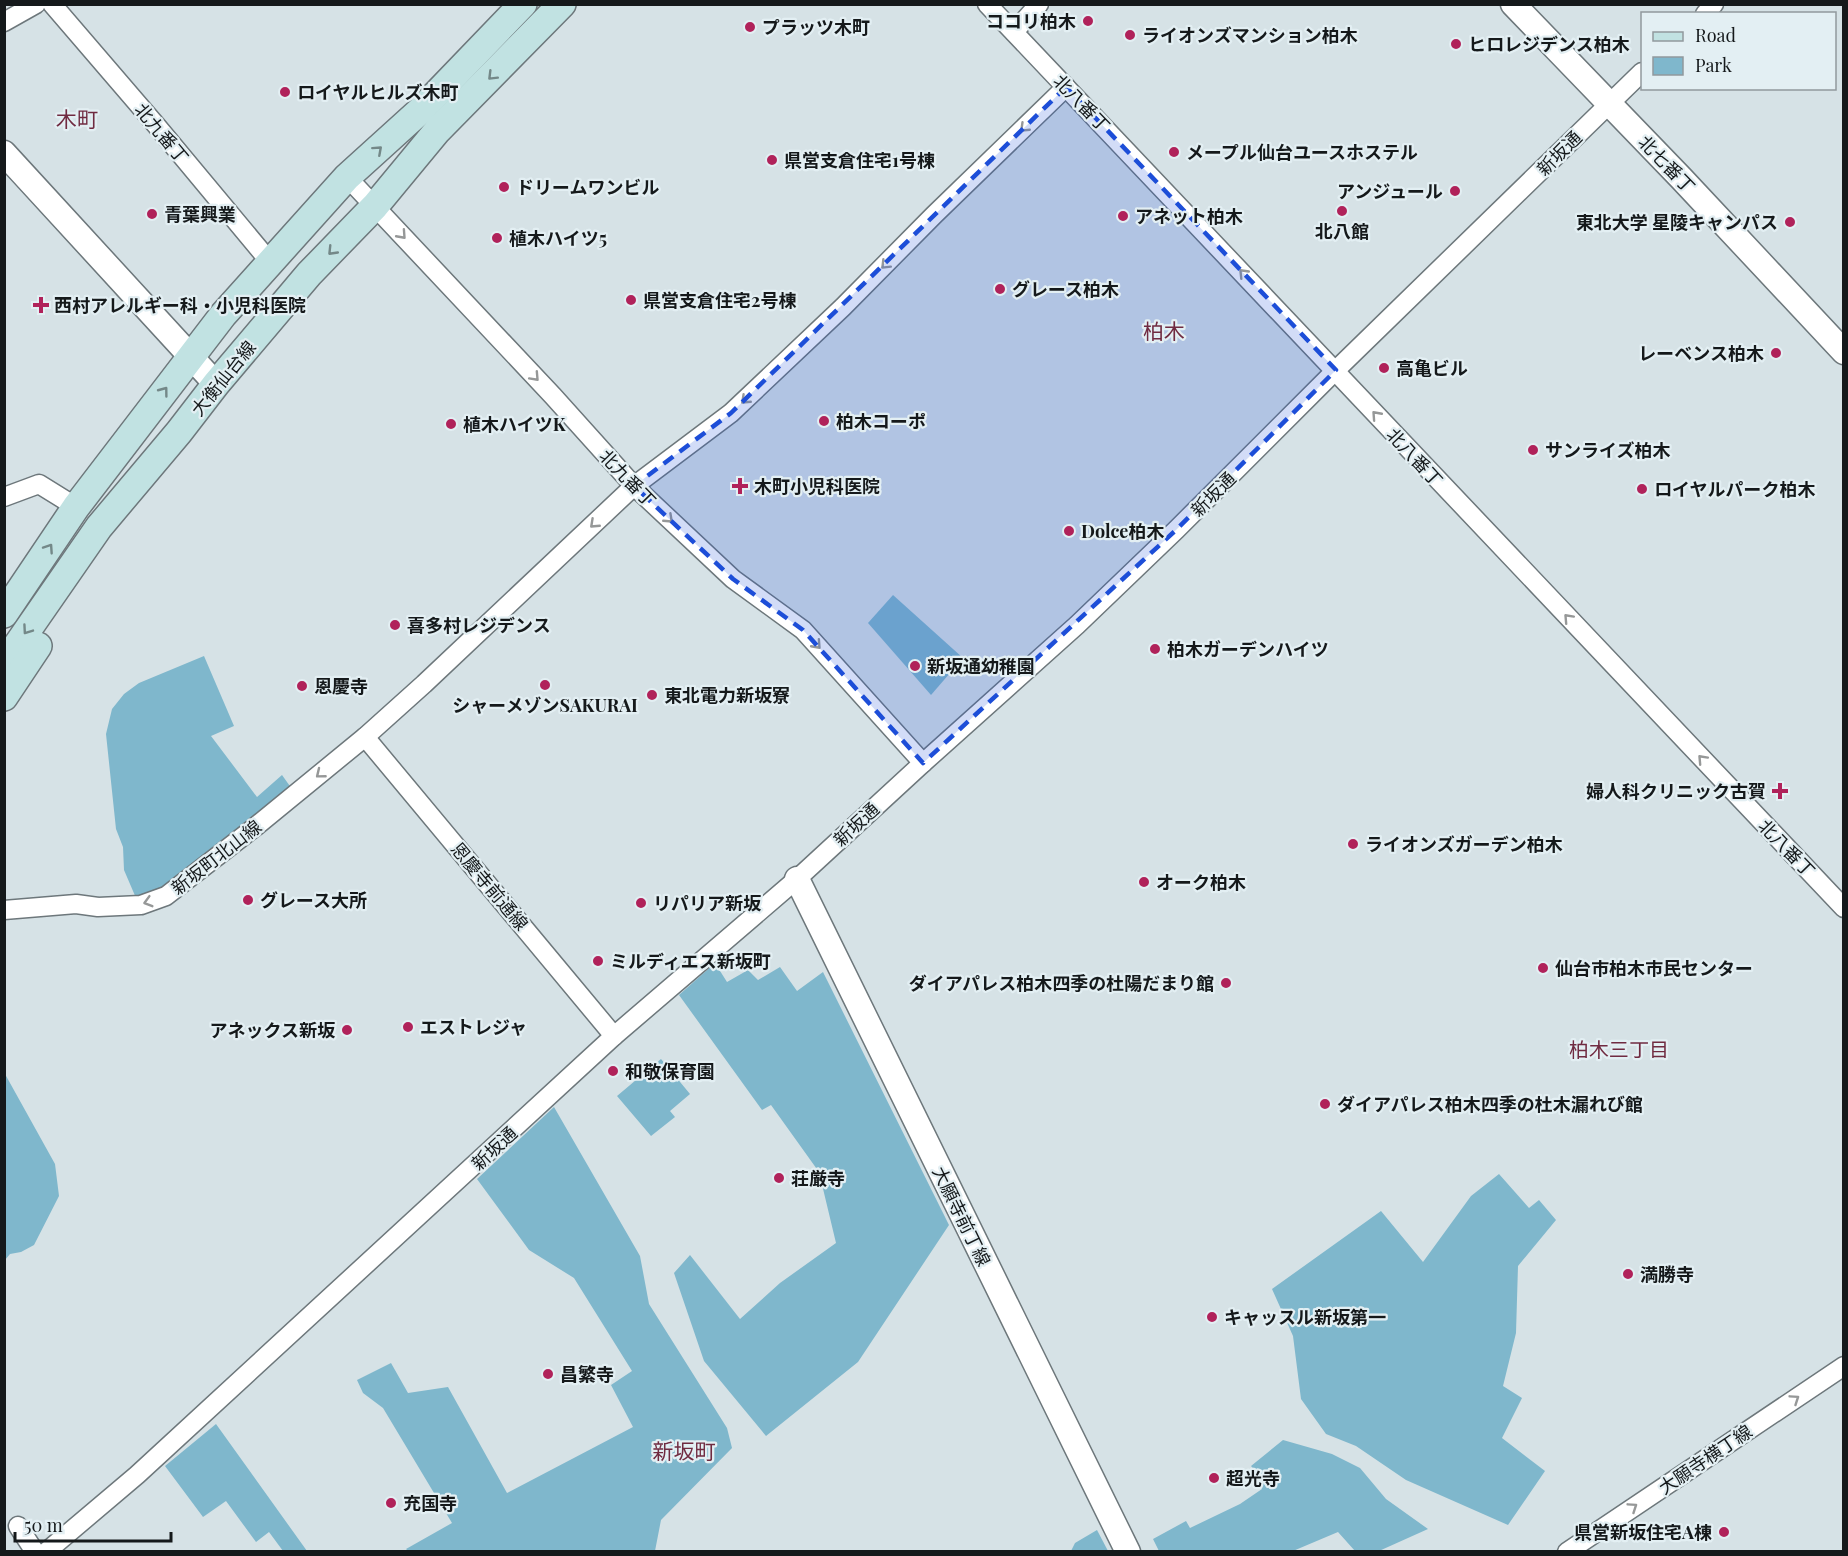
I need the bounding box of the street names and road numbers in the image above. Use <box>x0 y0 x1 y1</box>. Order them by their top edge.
street label: 北八番丁 <box>1048 69 1116 137</box>
street label: 北九番丁 <box>130 98 194 168</box>
street label: 新坂通 <box>1531 125 1587 181</box>
street label: 北七番丁 <box>1633 130 1701 198</box>
street label: 大衡仙台線 <box>185 335 261 421</box>
street label: 北八番丁 <box>1382 422 1448 492</box>
street label: 北九番丁 <box>594 444 662 512</box>
street label: 新坂通 <box>1185 466 1241 522</box>
street label: 新坂通 <box>828 797 884 851</box>
street label: 新坂町北山線 <box>166 814 266 900</box>
street label: 北八番丁 <box>1753 814 1821 882</box>
street label: 恩慶寺前通線 <box>446 837 534 935</box>
street label: 新坂通 <box>466 1121 522 1175</box>
street label: 大願寺前丁線 <box>928 1162 996 1270</box>
street label: 大願寺横丁線 <box>1654 1419 1756 1499</box>

